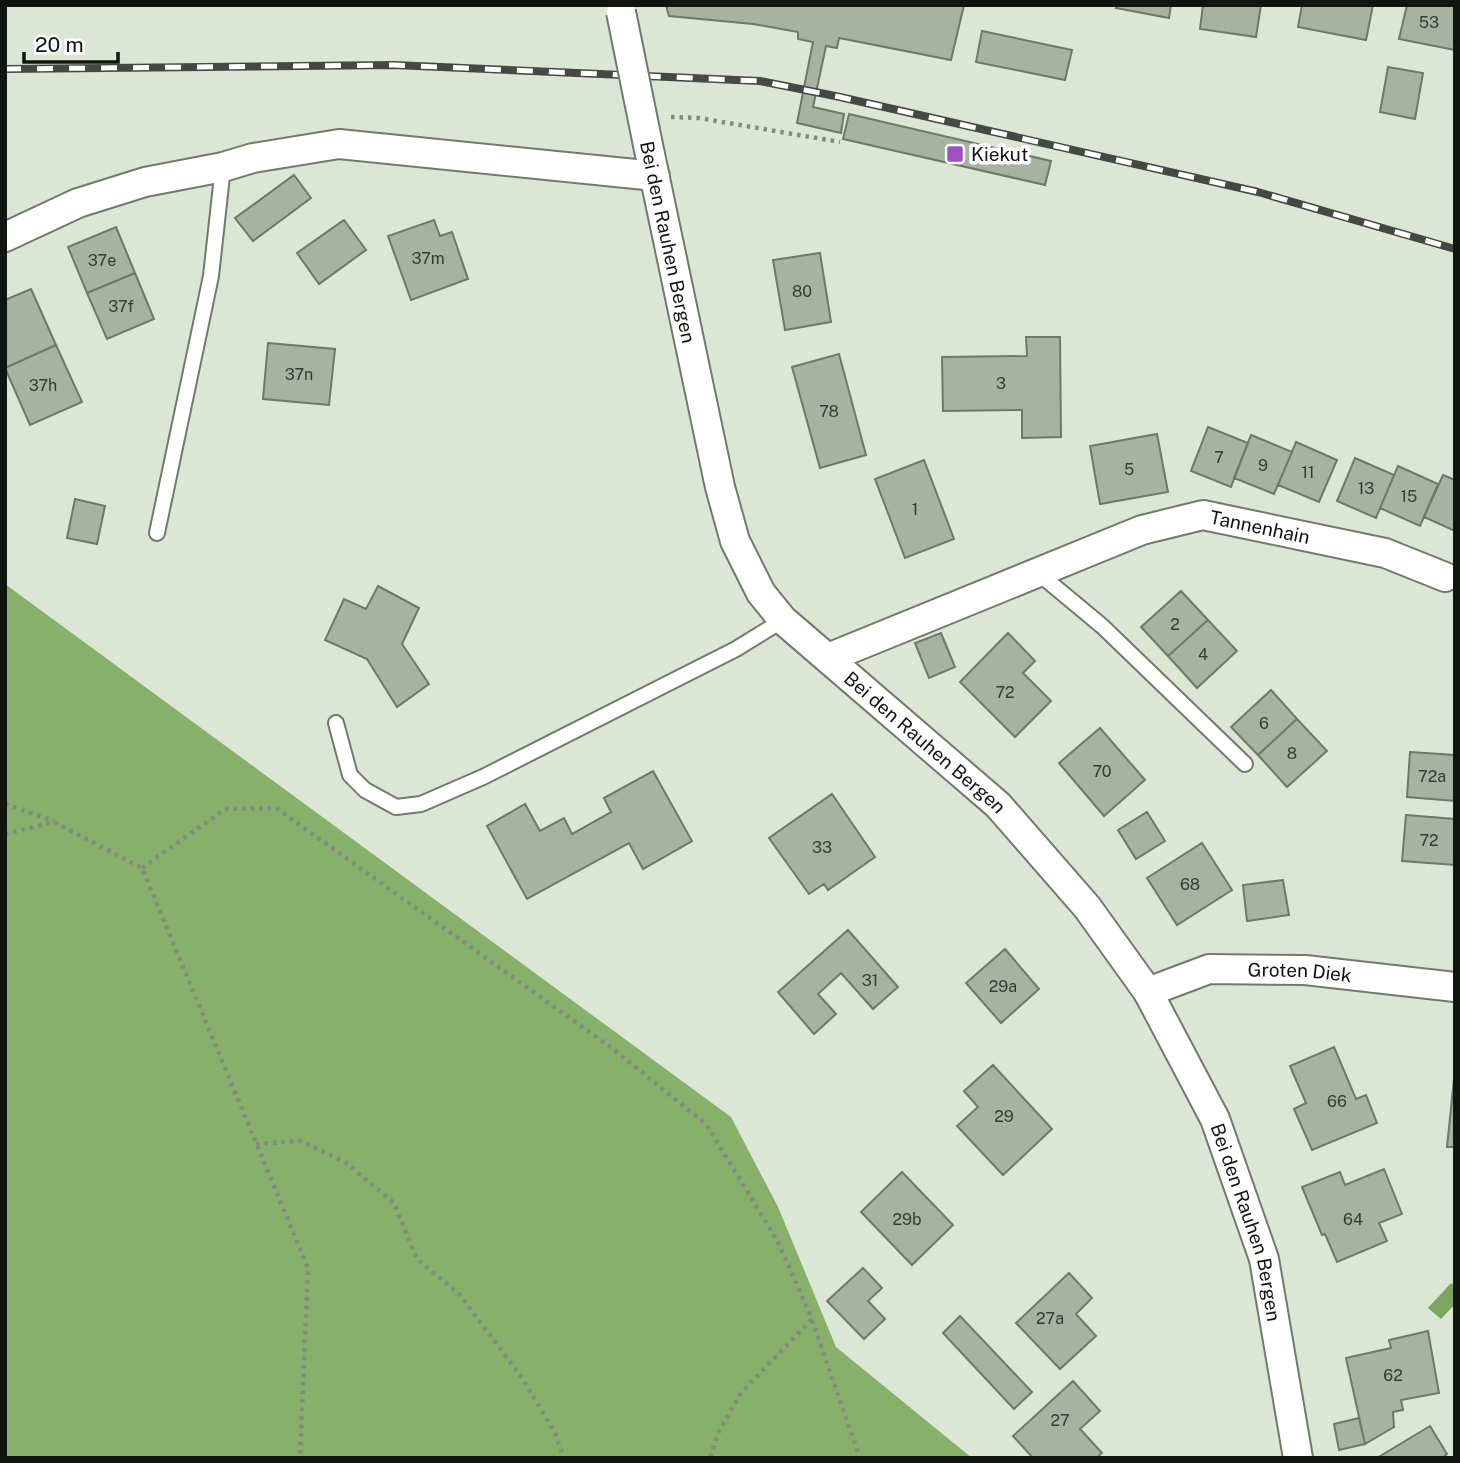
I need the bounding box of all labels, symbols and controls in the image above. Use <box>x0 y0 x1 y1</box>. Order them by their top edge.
house number: 53 <box>1419 13 1439 32</box>
scale bar <box>24 21 119 65</box>
text: 20 m <box>35 32 84 57</box>
street label: Bei den Rauhen Bergen <box>636 139 700 345</box>
place label: Kiekut <box>971 143 1028 165</box>
marker: Kiekut <box>945 144 965 164</box>
house number: 37m <box>411 249 445 268</box>
house number: 37e <box>88 251 116 270</box>
house number: 80 <box>792 282 812 301</box>
house number: 37f <box>108 297 134 316</box>
house number: 37n <box>285 365 313 384</box>
house number: 3 <box>996 374 1006 393</box>
house number: 37h <box>29 376 57 395</box>
house number: 78 <box>819 402 839 421</box>
house number: 7 <box>1214 448 1224 467</box>
house number: 9 <box>1258 456 1268 475</box>
house number: 5 <box>1124 460 1134 479</box>
house number: 11 <box>1301 463 1315 482</box>
house number: 13 <box>1358 479 1374 498</box>
house number: 15 <box>1401 487 1417 506</box>
house number: 1 <box>912 500 918 519</box>
street label: Tannenhain <box>1208 506 1312 548</box>
house number: 2 <box>1170 615 1180 634</box>
house number: 4 <box>1198 645 1208 664</box>
street label: Bei den Rauhen Bergen <box>840 667 1011 817</box>
house number: 72 <box>995 683 1015 702</box>
house number: 6 <box>1259 714 1269 733</box>
house number: 8 <box>1287 744 1297 763</box>
house number: 70 <box>1092 762 1112 781</box>
house number: 72a <box>1418 767 1446 786</box>
house number: 72 <box>1419 831 1439 850</box>
house number: 33 <box>812 838 832 857</box>
house number: 68 <box>1180 875 1200 894</box>
street label: Groten Diek <box>1248 958 1353 986</box>
house number: 31 <box>862 971 878 990</box>
house number: 29a <box>989 977 1017 996</box>
house number: 66 <box>1327 1092 1347 1111</box>
house number: 29 <box>994 1107 1014 1126</box>
street label: Bei den Rauhen Bergen <box>1206 1120 1285 1323</box>
house number: 29b <box>892 1210 922 1229</box>
house number: 64 <box>1343 1210 1363 1229</box>
house number: 27a <box>1036 1309 1064 1328</box>
house number: 62 <box>1383 1366 1403 1385</box>
house number: 27 <box>1050 1411 1070 1430</box>

